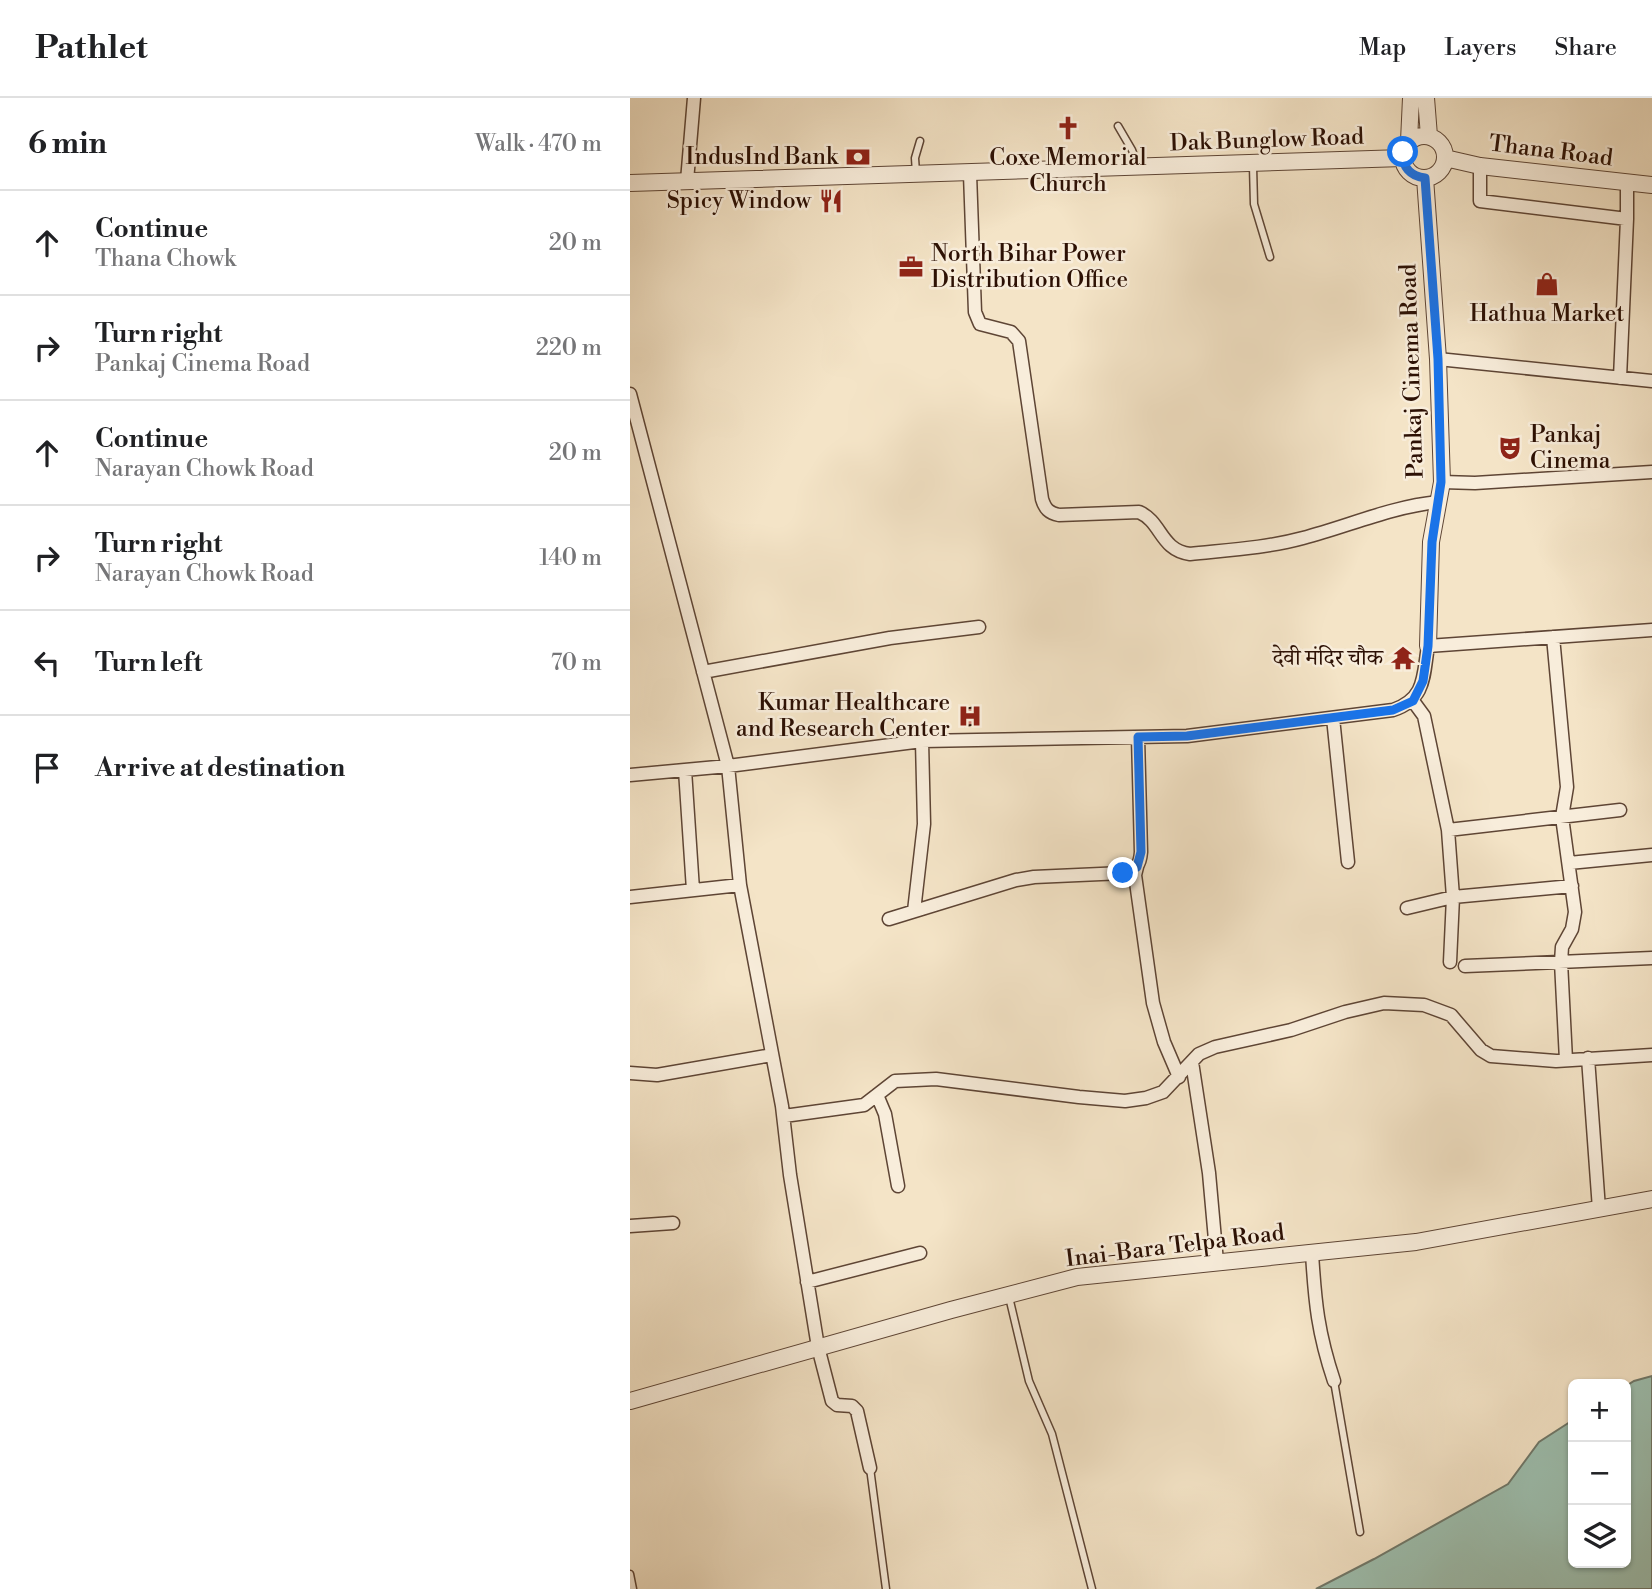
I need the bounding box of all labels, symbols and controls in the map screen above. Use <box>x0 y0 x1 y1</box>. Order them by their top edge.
text: Pathlet <box>35 28 148 69</box>
text: Map <box>1359 33 1406 63</box>
text: Layers <box>1444 33 1516 63</box>
text: Share <box>1554 33 1617 63</box>
church icon: Coxe Memorial Church <box>1054 114 1082 142</box>
street label: Dak Bunglow Road <box>1169 123 1365 157</box>
text: 6 min <box>28 125 107 163</box>
text: Walk · 470 m <box>475 130 602 158</box>
street label: Thana Road <box>1487 130 1615 172</box>
route start <box>1387 136 1418 167</box>
place label: IndusInd Bank <box>686 143 839 171</box>
bank icon: IndusInd Bank <box>844 143 872 171</box>
place label: Coxe Memorial Church <box>989 144 1147 198</box>
place label: Spicy Window <box>667 187 812 215</box>
restaurant icon: Spicy Window <box>817 187 845 215</box>
text: Continue <box>95 213 208 245</box>
icon: ahead <box>28 224 66 262</box>
text: 20 m <box>549 229 602 257</box>
place label: North Bihar Power Distribution Office <box>931 240 1128 294</box>
text: Thana Chowk <box>95 245 236 273</box>
office icon: North Bihar Power Distribution Office <box>897 253 925 281</box>
street label: Pankaj Cinema Road <box>1394 263 1430 479</box>
shop icon: Hathua Market <box>1533 270 1561 298</box>
place label: Hathua Market <box>1470 300 1624 328</box>
text: Turn right <box>95 318 223 350</box>
icon: right <box>28 329 66 367</box>
text: 220 m <box>536 334 602 362</box>
text: Pankaj Cinema Road <box>95 350 310 378</box>
place label: Pankaj Cinema <box>1530 421 1611 475</box>
text: Continue <box>95 423 208 455</box>
icon: ahead <box>28 434 66 472</box>
theatre icon: Pankaj Cinema <box>1496 434 1524 462</box>
text: 20 m <box>549 439 602 467</box>
text: Narayan Chowk Road <box>95 455 314 483</box>
text: Turn right <box>95 528 223 560</box>
icon: right <box>28 539 66 577</box>
text: 140 m <box>539 544 602 572</box>
text: Narayan Chowk Road <box>95 560 314 588</box>
icon: left <box>28 644 66 682</box>
place label: देवी मंदिर चौक <box>1272 644 1385 672</box>
temple icon: देवी मंदिर चौक <box>1389 644 1417 672</box>
text: Turn left <box>95 647 203 679</box>
text: 70 m <box>551 649 602 677</box>
place label: Kumar Healthcare and Research Center <box>736 689 950 743</box>
hospital icon: Kumar Healthcare and Research Center <box>956 702 984 730</box>
icon: arrive <box>28 749 66 787</box>
text: Arrive at destination <box>95 752 345 784</box>
route end <box>1107 857 1138 888</box>
street label: Inai-Bara Telpa Road <box>1064 1219 1286 1273</box>
map controls <box>1568 1379 1631 1568</box>
button: + <box>1568 1379 1631 1442</box>
button: − <box>1568 1442 1631 1505</box>
button: layers <box>1568 1505 1631 1568</box>

